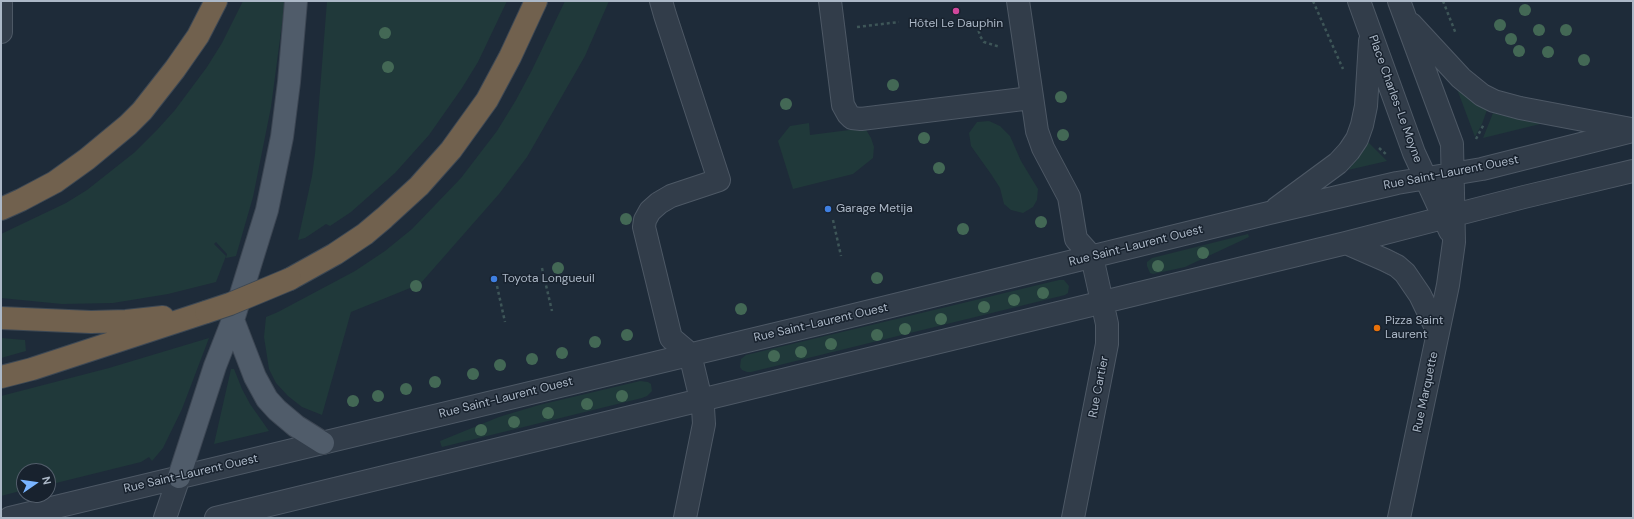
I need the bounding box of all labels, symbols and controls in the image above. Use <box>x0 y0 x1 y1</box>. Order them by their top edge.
marker: Hôtel Le Dauphin <box>951 6 961 16</box>
place label: Hôtel Le Dauphin <box>909 17 1003 31</box>
street label: Place Charles-Le Moyne <box>1365 33 1425 165</box>
street label: Rue Saint-Laurent Ouest <box>1382 153 1520 193</box>
place label: Garage Metija <box>836 202 913 216</box>
marker: Garage Metija <box>823 204 833 214</box>
street label: Rue Saint-Laurent Ouest <box>1068 222 1204 270</box>
place label: Toyota Longueuil <box>502 272 595 286</box>
marker: Toyota Longueuil <box>489 274 499 284</box>
street label: Rue Saint-Laurent Ouest <box>752 301 890 345</box>
place label: Pizza Saint Laurent <box>1385 314 1444 342</box>
marker: Pizza Saint Laurent <box>1372 323 1382 333</box>
street label: Rue Marquette <box>1410 350 1442 434</box>
street label: Rue Cartier <box>1086 355 1112 419</box>
street label: Rue Saint-Laurent Ouest <box>438 374 574 422</box>
street label: Rue Saint-Laurent Ouest <box>122 452 260 496</box>
north arrow <box>16 463 56 503</box>
text: N <box>39 475 54 486</box>

